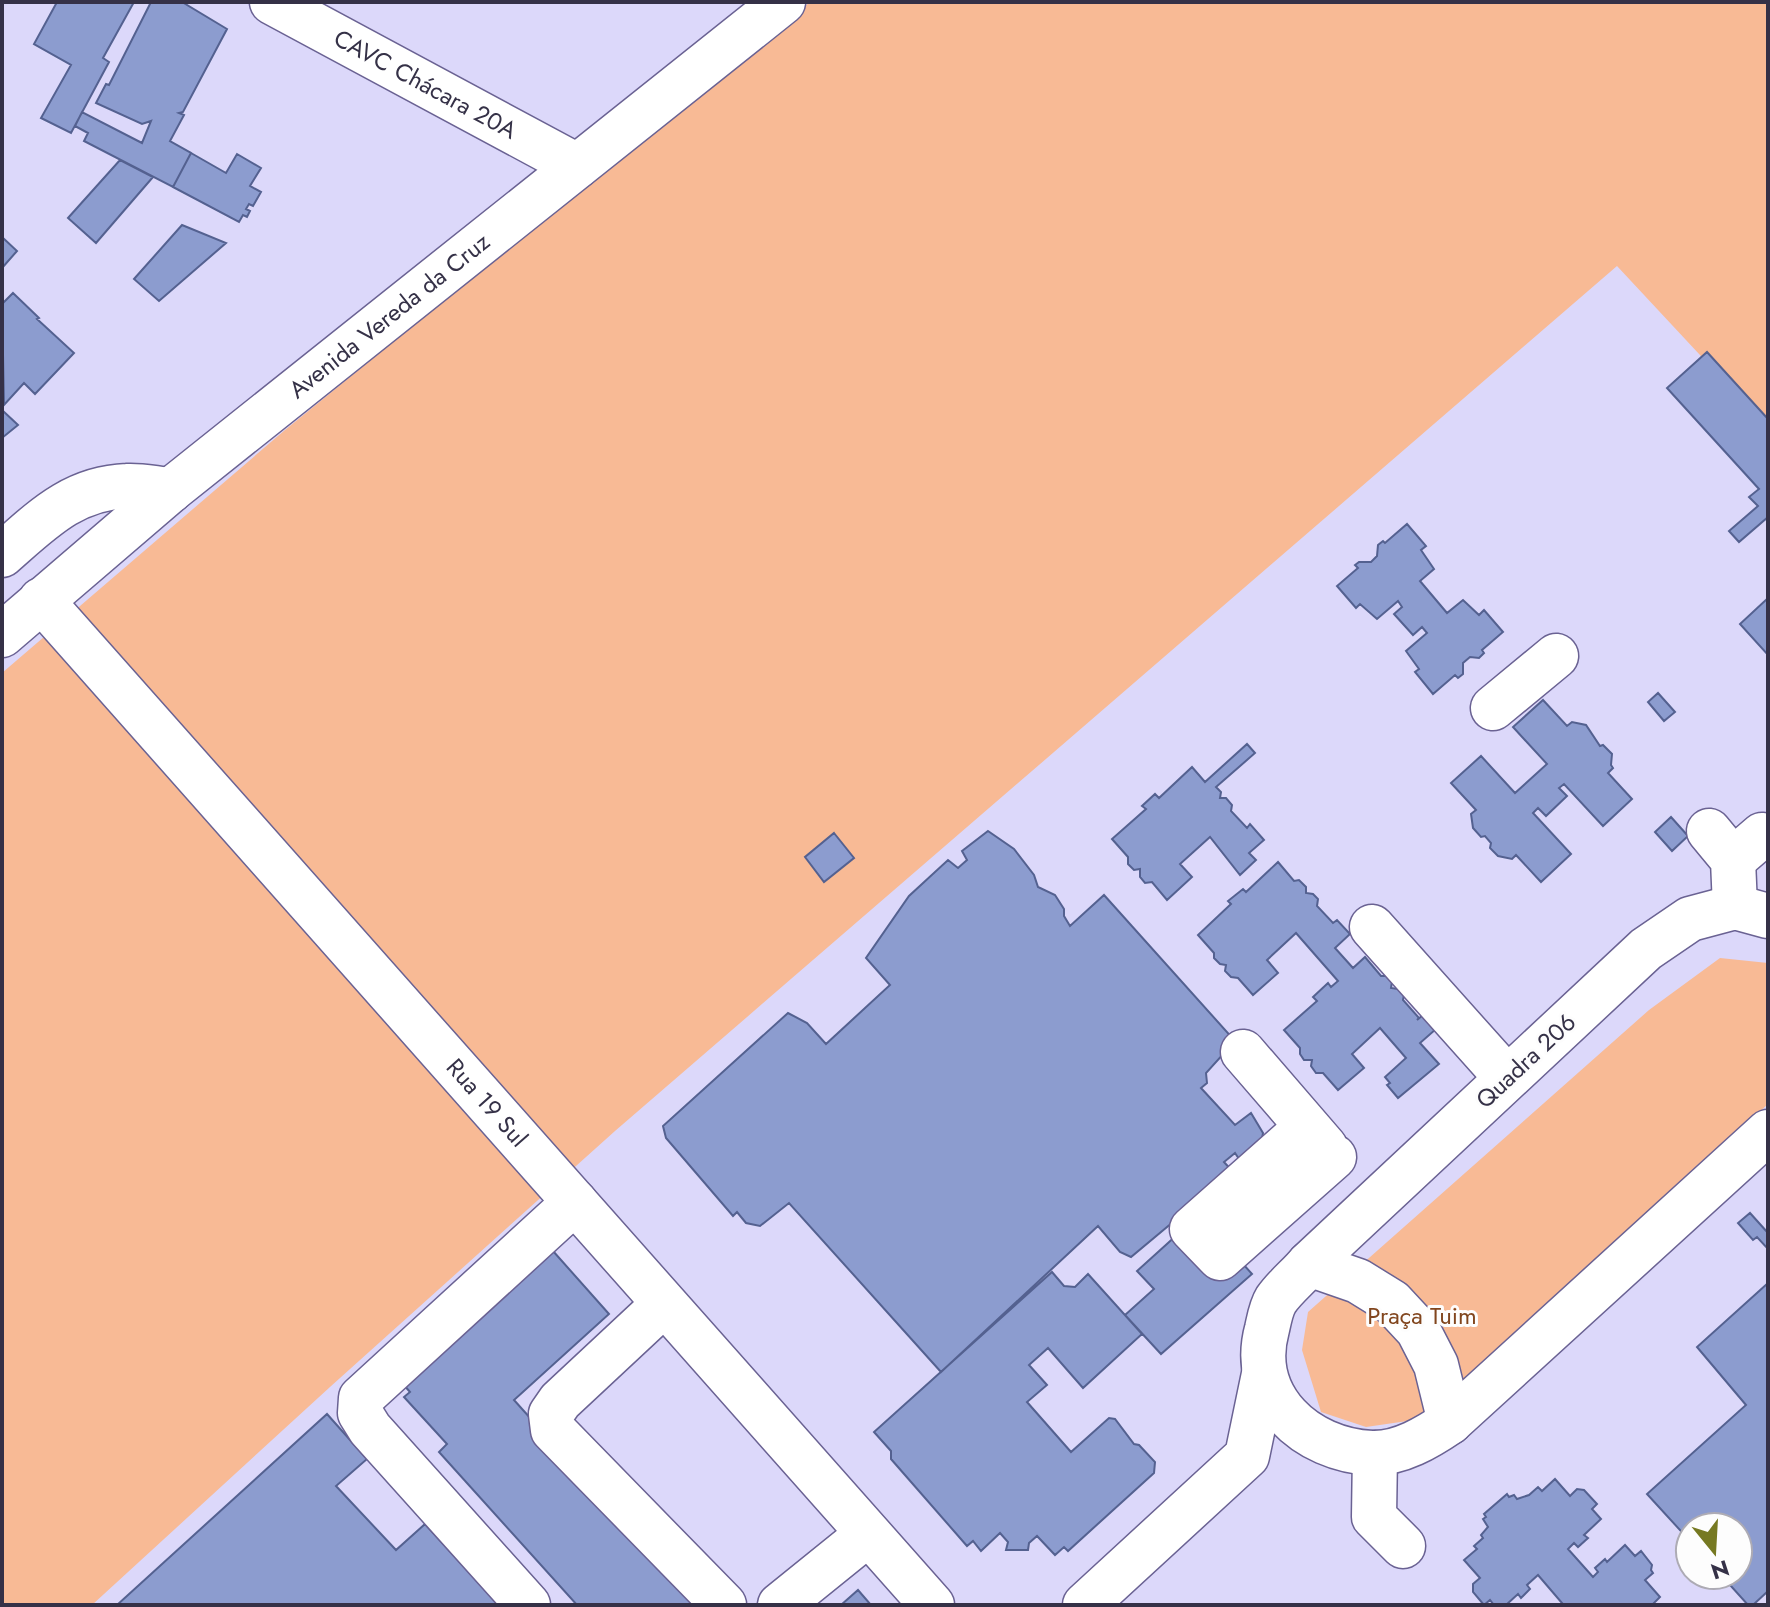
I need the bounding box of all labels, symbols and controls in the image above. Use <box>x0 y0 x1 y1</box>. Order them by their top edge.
street label: CAVC Chácara 20A <box>328 20 523 148</box>
street label: Avenida Vereda da Cruz <box>281 224 497 407</box>
street label: Quadra 206 <box>1468 1005 1584 1116</box>
street label: Rua 19 Sul <box>438 1051 536 1155</box>
park label: Praça Tuim <box>1367 1298 1477 1333</box>
north arrow <box>1674 1511 1754 1591</box>
text: N <box>1707 1552 1733 1588</box>

